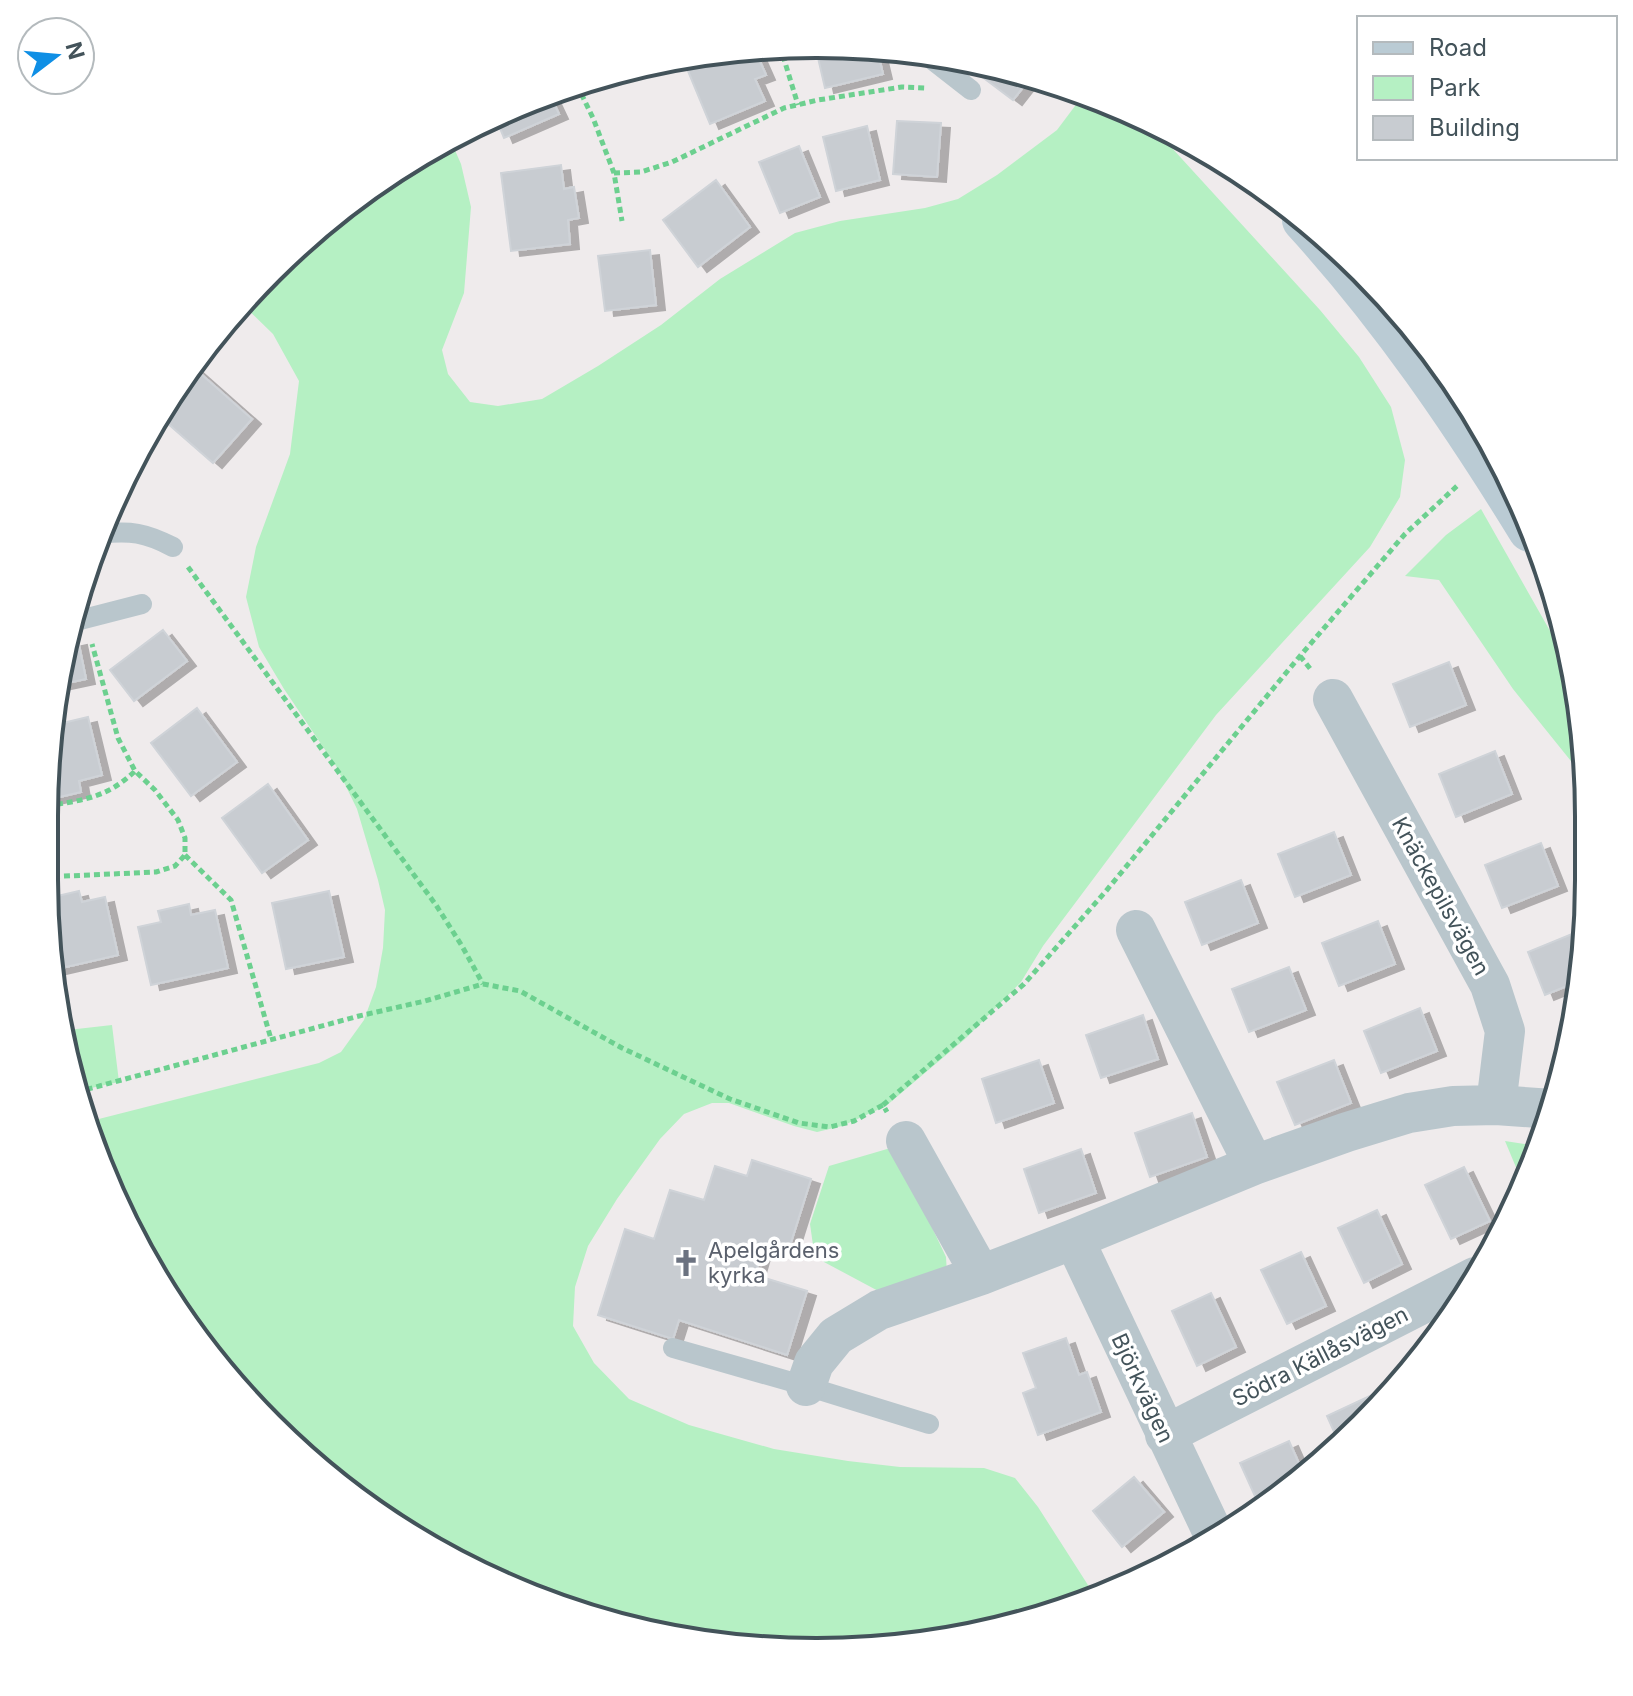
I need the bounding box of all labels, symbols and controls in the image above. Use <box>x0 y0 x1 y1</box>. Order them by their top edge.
north arrow <box>16 16 96 96</box>
legend <box>1357 16 1617 160</box>
text: Road <box>1429 33 1487 62</box>
text: N <box>60 39 90 62</box>
text: Park <box>1429 73 1480 102</box>
text: Building <box>1429 113 1520 142</box>
street label: Knäckepilsvägen <box>1387 812 1495 980</box>
place label: Apelgårdens kyrka <box>708 1237 839 1288</box>
church icon: Apelgårdens kyrka <box>671 1248 701 1278</box>
street label: Södra Källåsvägen <box>1228 1301 1412 1411</box>
street label: Björkvägen <box>1106 1329 1180 1447</box>

